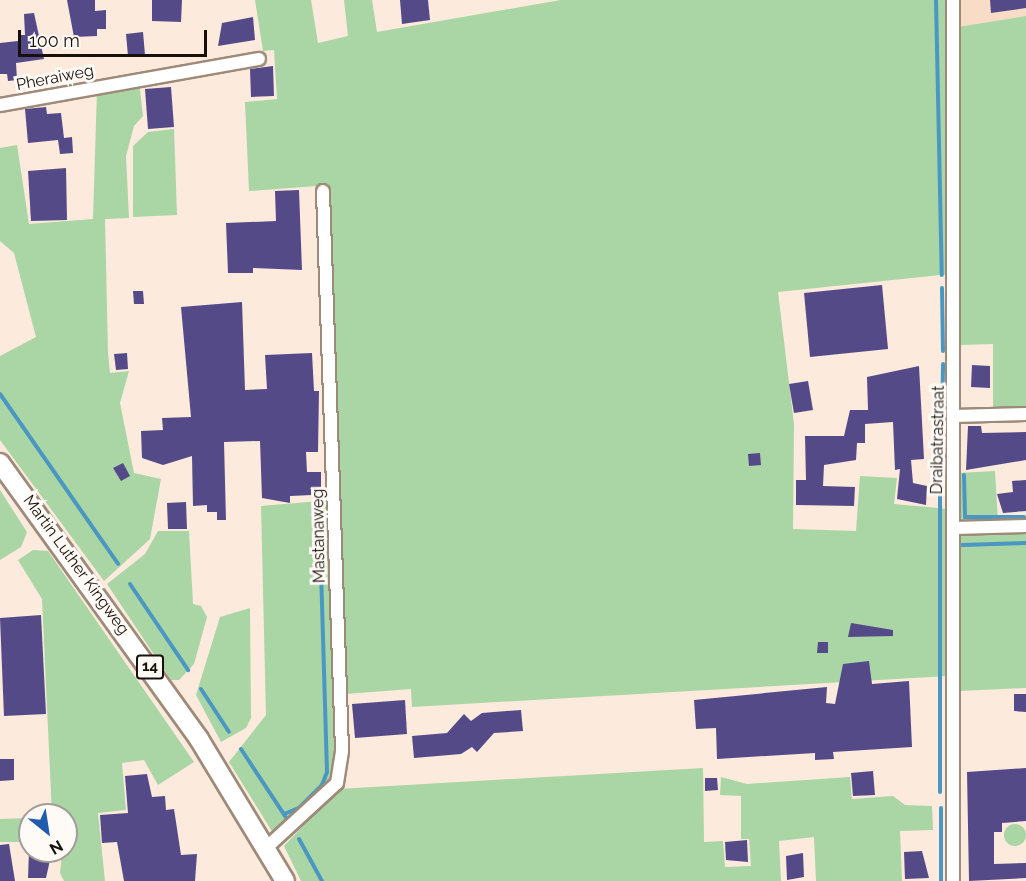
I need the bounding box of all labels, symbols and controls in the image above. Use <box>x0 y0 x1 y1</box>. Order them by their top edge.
scale bar <box>21 18 210 56</box>
text: 100 m <box>29 30 80 51</box>
street label: Pheraiweg <box>15 61 95 95</box>
street label: Draibatrastraat <box>927 385 949 495</box>
street label: Mastanaweg <box>309 489 329 583</box>
street label: Martin Luther Kingweg <box>19 491 133 639</box>
road number: 14 <box>135 655 165 679</box>
north arrow <box>18 803 78 863</box>
text: N <box>46 836 66 859</box>

